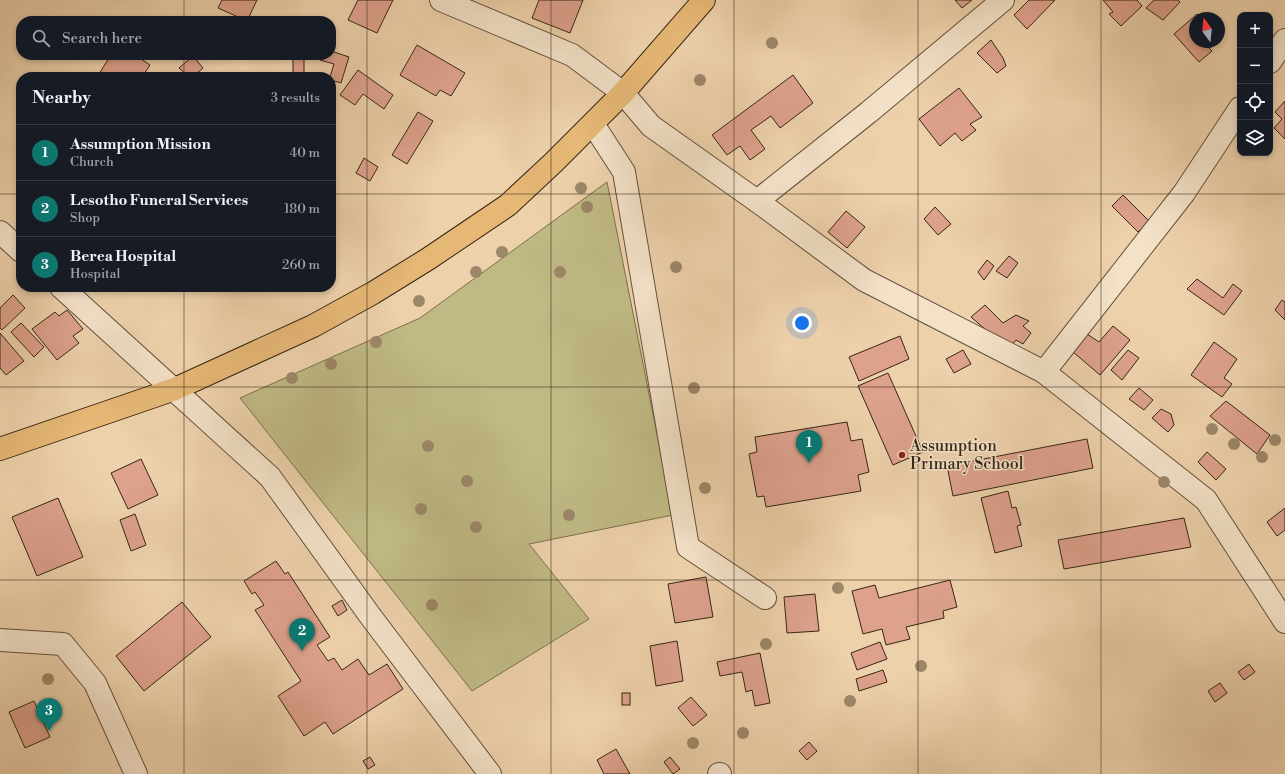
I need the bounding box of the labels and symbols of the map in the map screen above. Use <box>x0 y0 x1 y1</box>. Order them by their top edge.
north arrow <box>1189 12 1225 48</box>
your location <box>792 313 812 333</box>
pin: 1 <box>796 430 822 463</box>
place label: Assumption Primary School <box>909 436 1024 474</box>
marker: Assumption Primary School <box>897 450 907 460</box>
pin: 2 <box>289 618 315 651</box>
pin: 3 <box>36 698 62 731</box>

